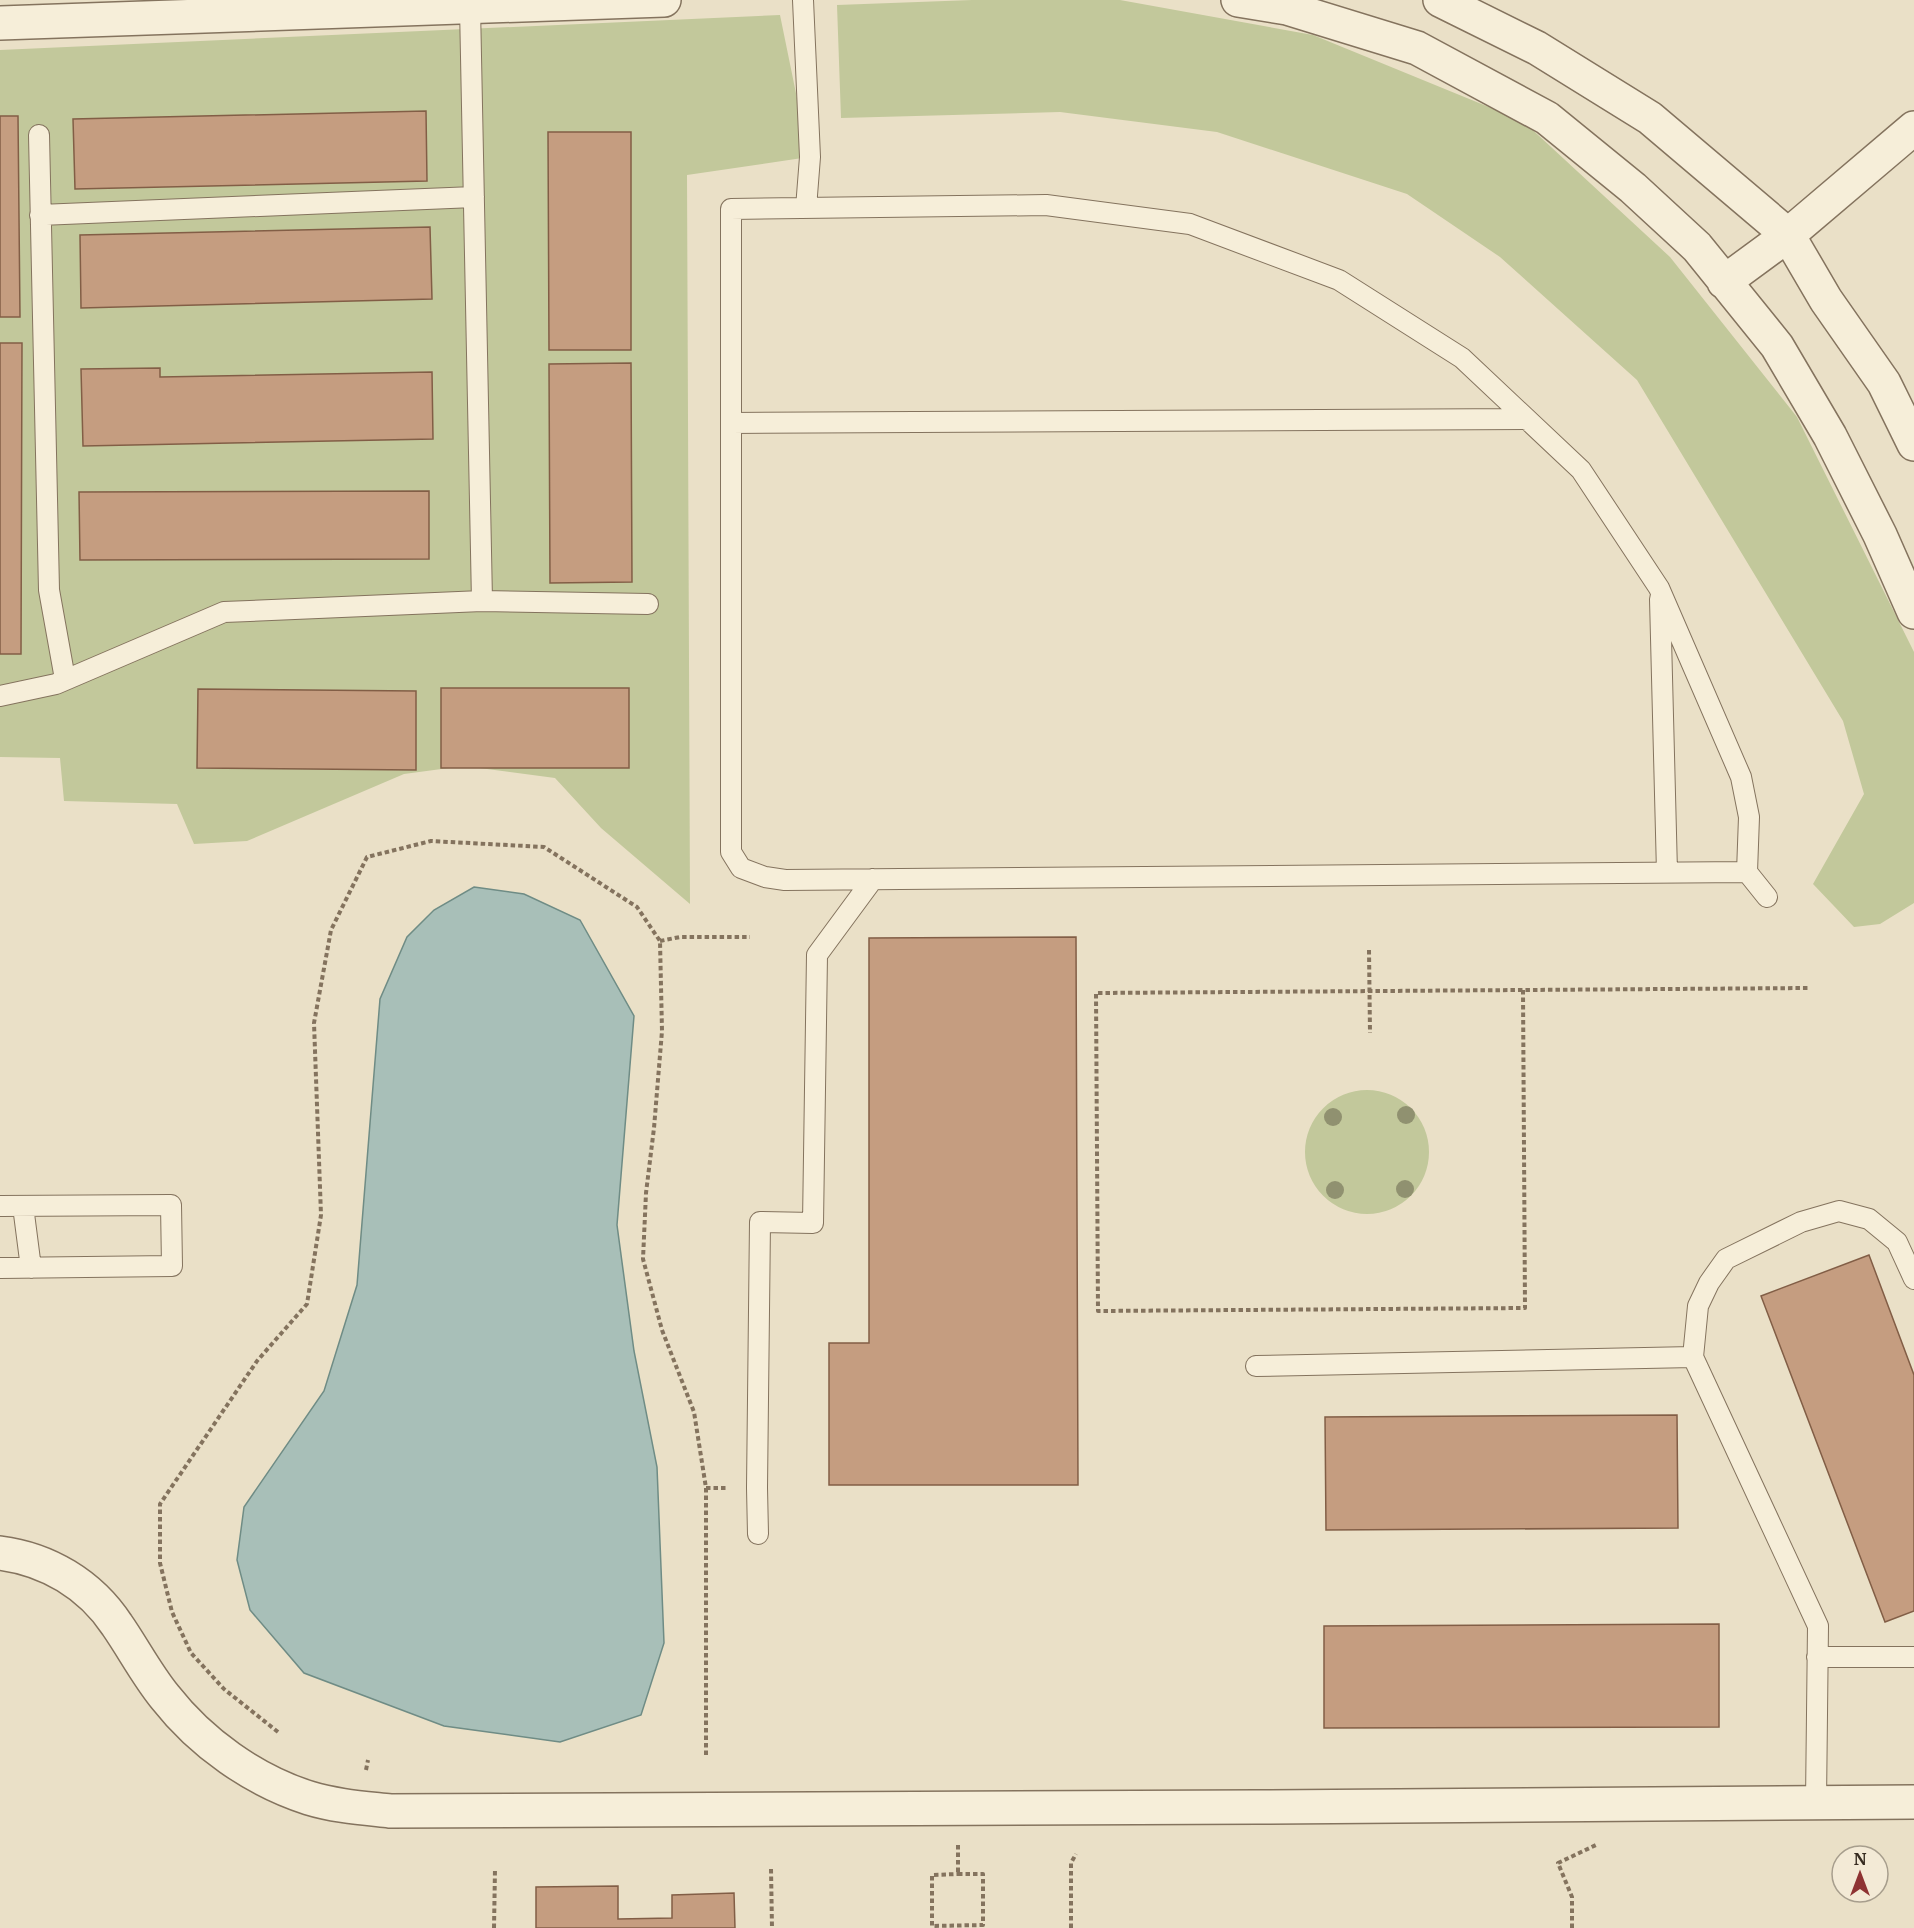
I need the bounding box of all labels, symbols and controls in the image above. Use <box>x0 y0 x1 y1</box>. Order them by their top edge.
north arrow <box>1830 1844 1890 1904</box>
text: N <box>1854 1849 1867 1869</box>

